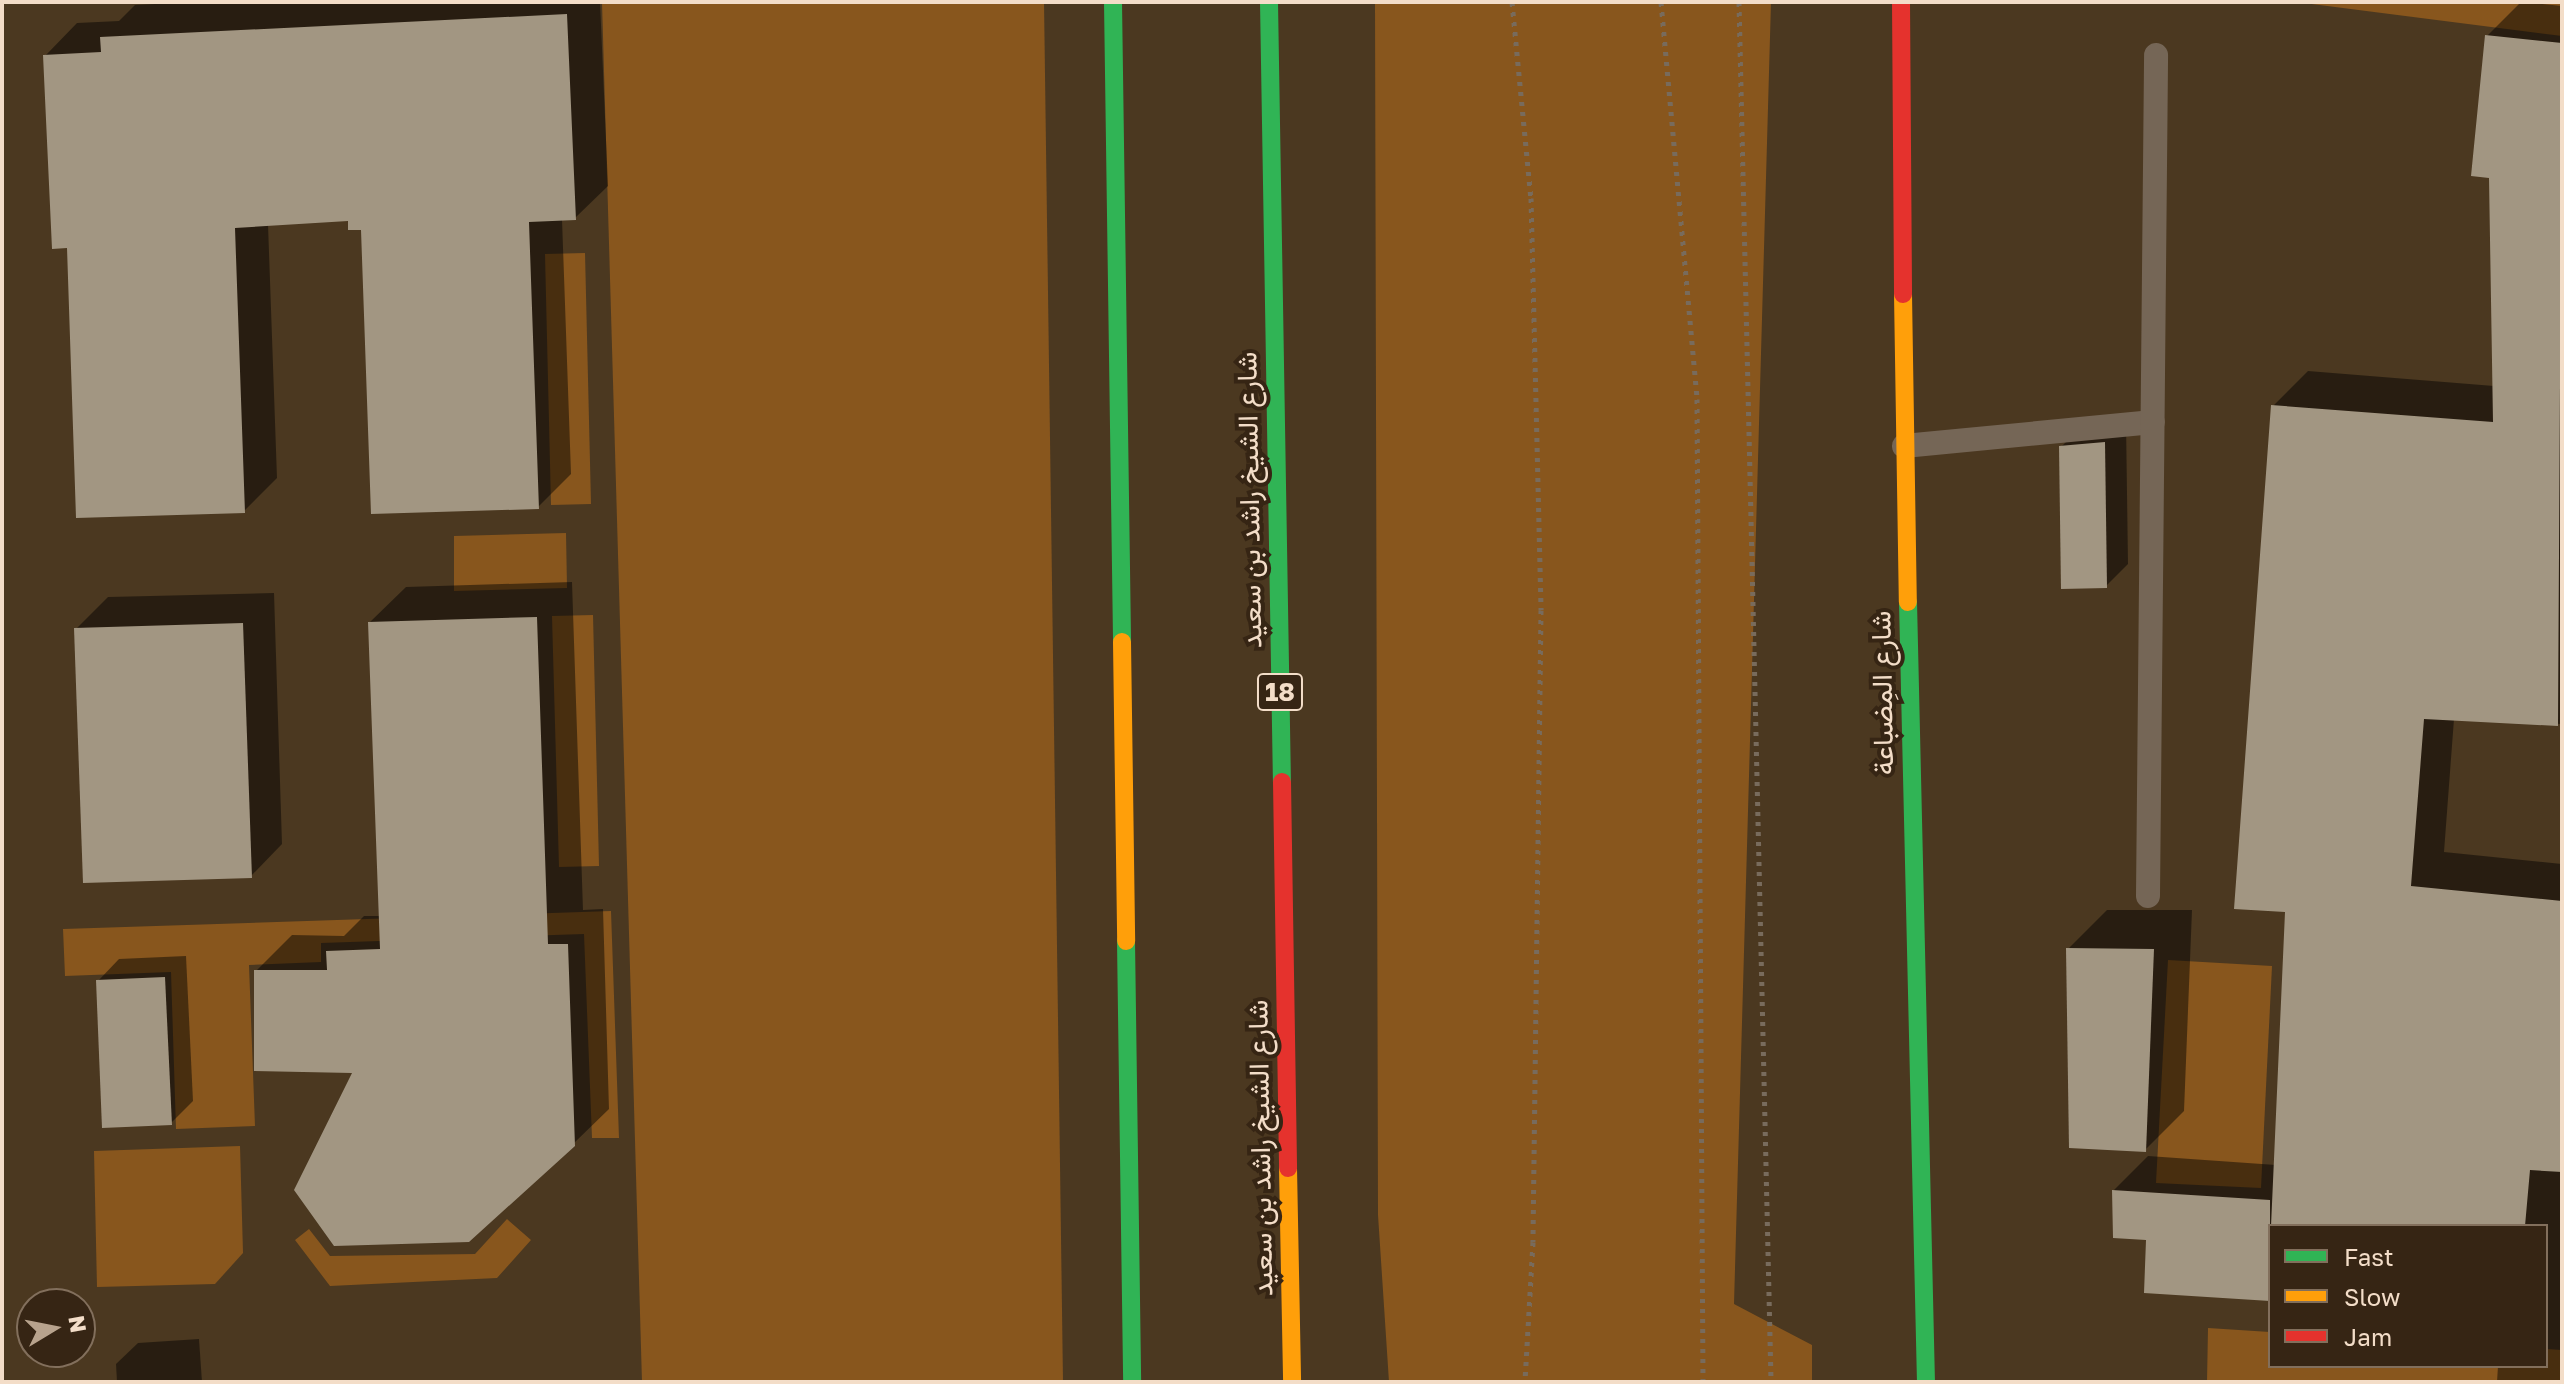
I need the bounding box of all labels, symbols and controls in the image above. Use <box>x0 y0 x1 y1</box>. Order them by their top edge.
street label: شارع الشيخ راشد بن سعيد <box>1230 352 1268 648</box>
street label: شارع المِضباعة <box>1864 611 1900 775</box>
road number: 18 <box>1256 670 1304 714</box>
street label: شارع الشيخ راشد بن سعيد <box>1241 1000 1279 1296</box>
legend <box>2268 1224 2548 1368</box>
text: Fast <box>2344 1242 2394 1271</box>
text: Slow <box>2344 1282 2400 1311</box>
north arrow <box>16 1288 96 1368</box>
text: N <box>63 1314 93 1335</box>
text: Jam <box>2344 1322 2392 1351</box>

